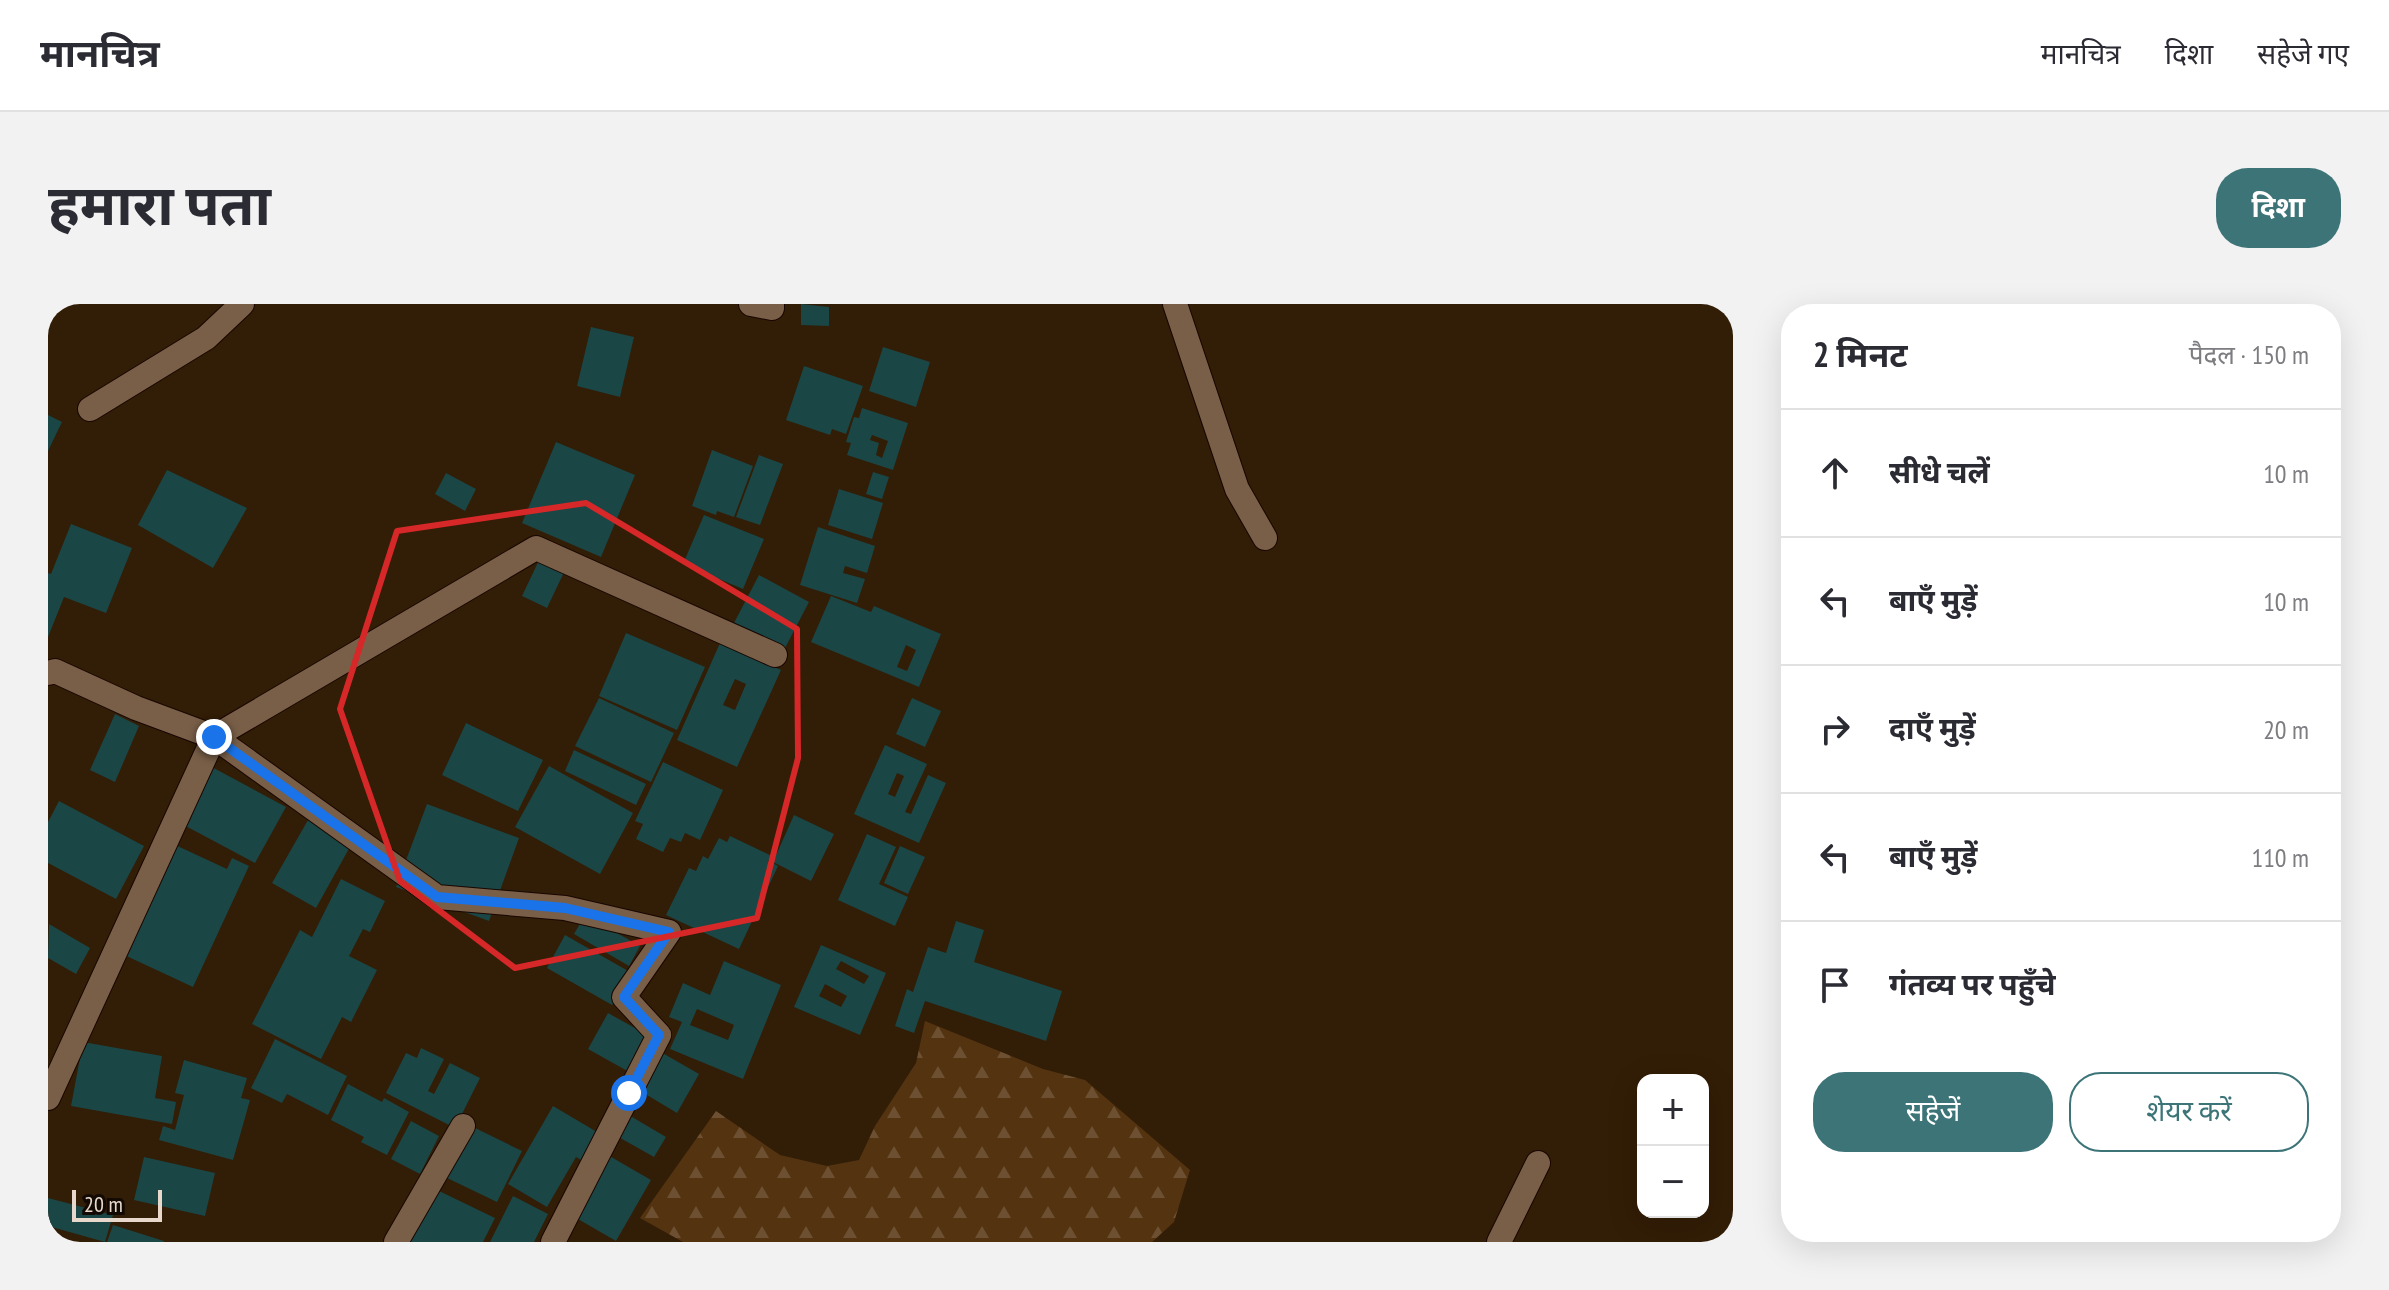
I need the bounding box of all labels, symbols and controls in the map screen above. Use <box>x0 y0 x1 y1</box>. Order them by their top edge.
text: मानचित्र <box>40 28 160 77</box>
text: मानचित्र <box>2041 35 2121 72</box>
text: दिशा <box>2165 35 2213 72</box>
text: सहेजे गए <box>2257 35 2349 72</box>
text: हमारा पता <box>48 168 271 240</box>
button: दिशा <box>2216 168 2341 248</box>
text: 2 मिनट <box>1813 332 1908 376</box>
text: पैदल · 150 m <box>2189 338 2309 371</box>
icon: ahead <box>1813 451 1857 495</box>
text: सीधे चलें <box>1889 452 1990 491</box>
text: 10 m <box>2263 457 2309 490</box>
icon: left <box>1813 579 1857 623</box>
text: बाएँ मुड़ें <box>1889 580 1977 619</box>
text: 10 m <box>2263 585 2309 618</box>
icon: right <box>1813 707 1857 751</box>
text: दाएँ मुड़ें <box>1889 708 1976 747</box>
text: 20 m <box>2263 713 2309 746</box>
route end <box>196 719 232 755</box>
icon: left <box>1813 835 1857 879</box>
text: बाएँ मुड़ें <box>1889 836 1977 875</box>
text: 110 m <box>2251 841 2309 874</box>
icon: arrive <box>1813 963 1857 1007</box>
text: गंतव्य पर पहुँचे <box>1889 964 2056 1003</box>
button: सहेजें <box>1813 1072 2053 1152</box>
button: शेयर करें <box>2069 1072 2309 1152</box>
map controls <box>1637 1074 1709 1218</box>
button: + <box>1637 1074 1709 1146</box>
route start <box>611 1075 647 1111</box>
button: − <box>1637 1146 1709 1218</box>
scale bar <box>72 1186 162 1222</box>
text: 20 m <box>84 1190 123 1218</box>

